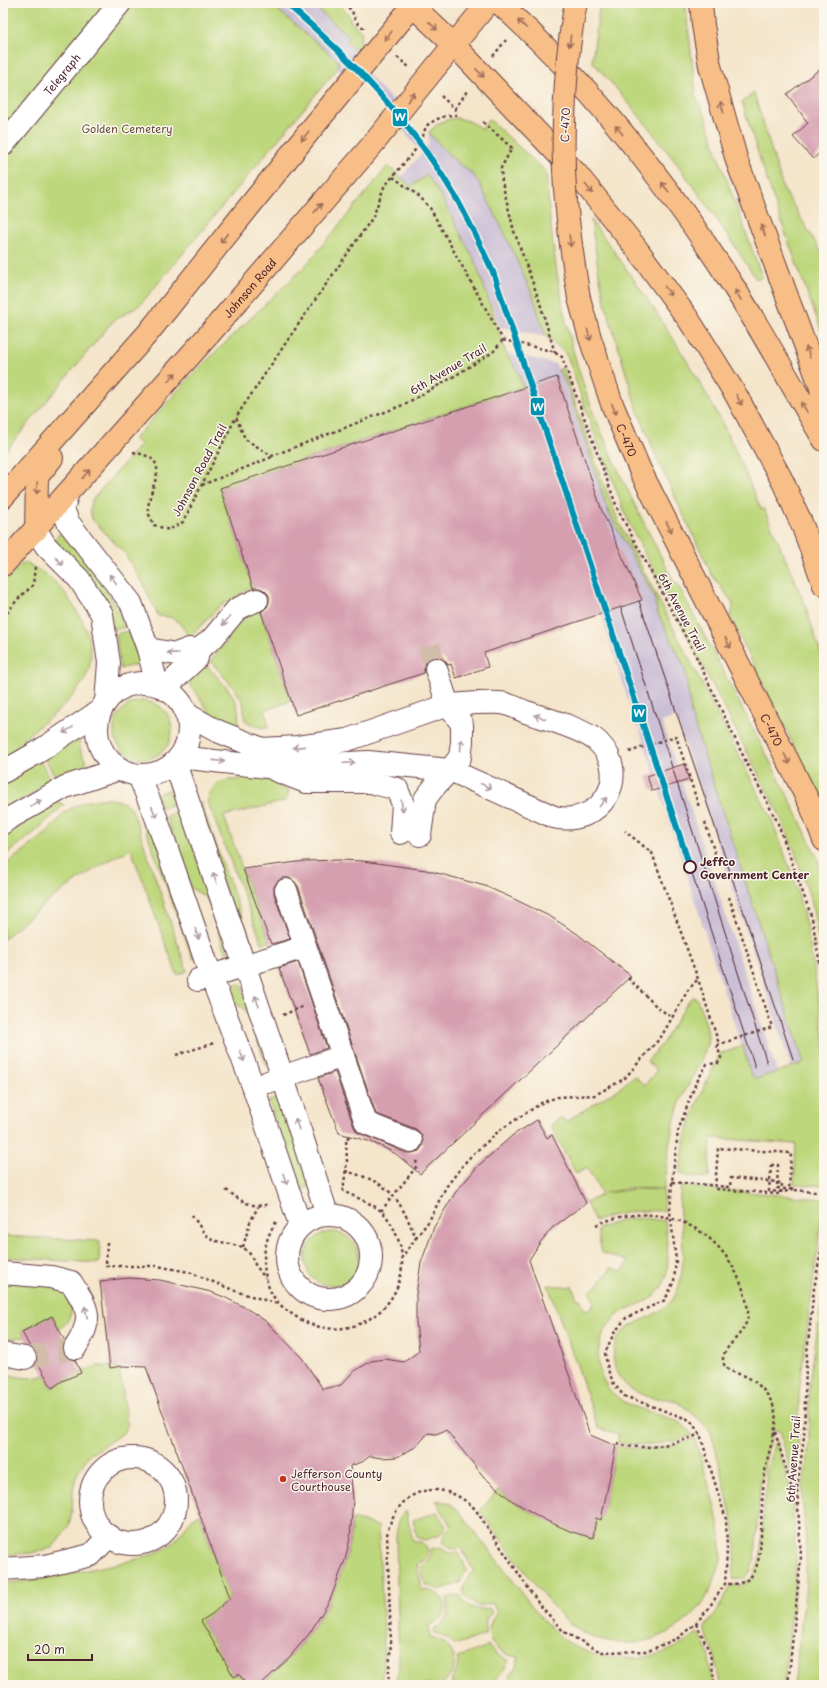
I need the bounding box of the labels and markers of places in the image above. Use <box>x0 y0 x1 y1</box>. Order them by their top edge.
place label: Jeffco Government Center <box>700 853 809 883</box>
marker: Jeffco Government Center <box>683 860 697 874</box>
place label: Jefferson County Courthouse <box>291 1465 382 1495</box>
marker: Jefferson County Courthouse <box>278 1474 288 1484</box>

